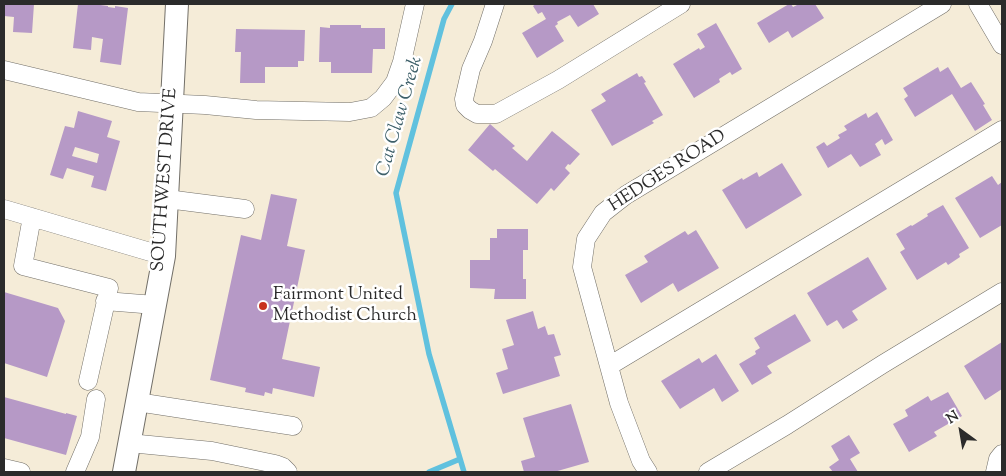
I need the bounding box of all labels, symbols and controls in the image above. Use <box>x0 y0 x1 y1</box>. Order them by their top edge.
water label: Cat Claw Creek <box>373 54 429 180</box>
street label: SOUTHWEST DRIVE <box>149 87 183 273</box>
street label: HEDGES ROAD <box>605 126 731 218</box>
place label: Fairmont United Methodist Church <box>273 285 417 328</box>
marker: Fairmont United Methodist Church <box>257 300 269 312</box>
north arrow <box>936 406 986 456</box>
text: N <box>943 407 963 430</box>

